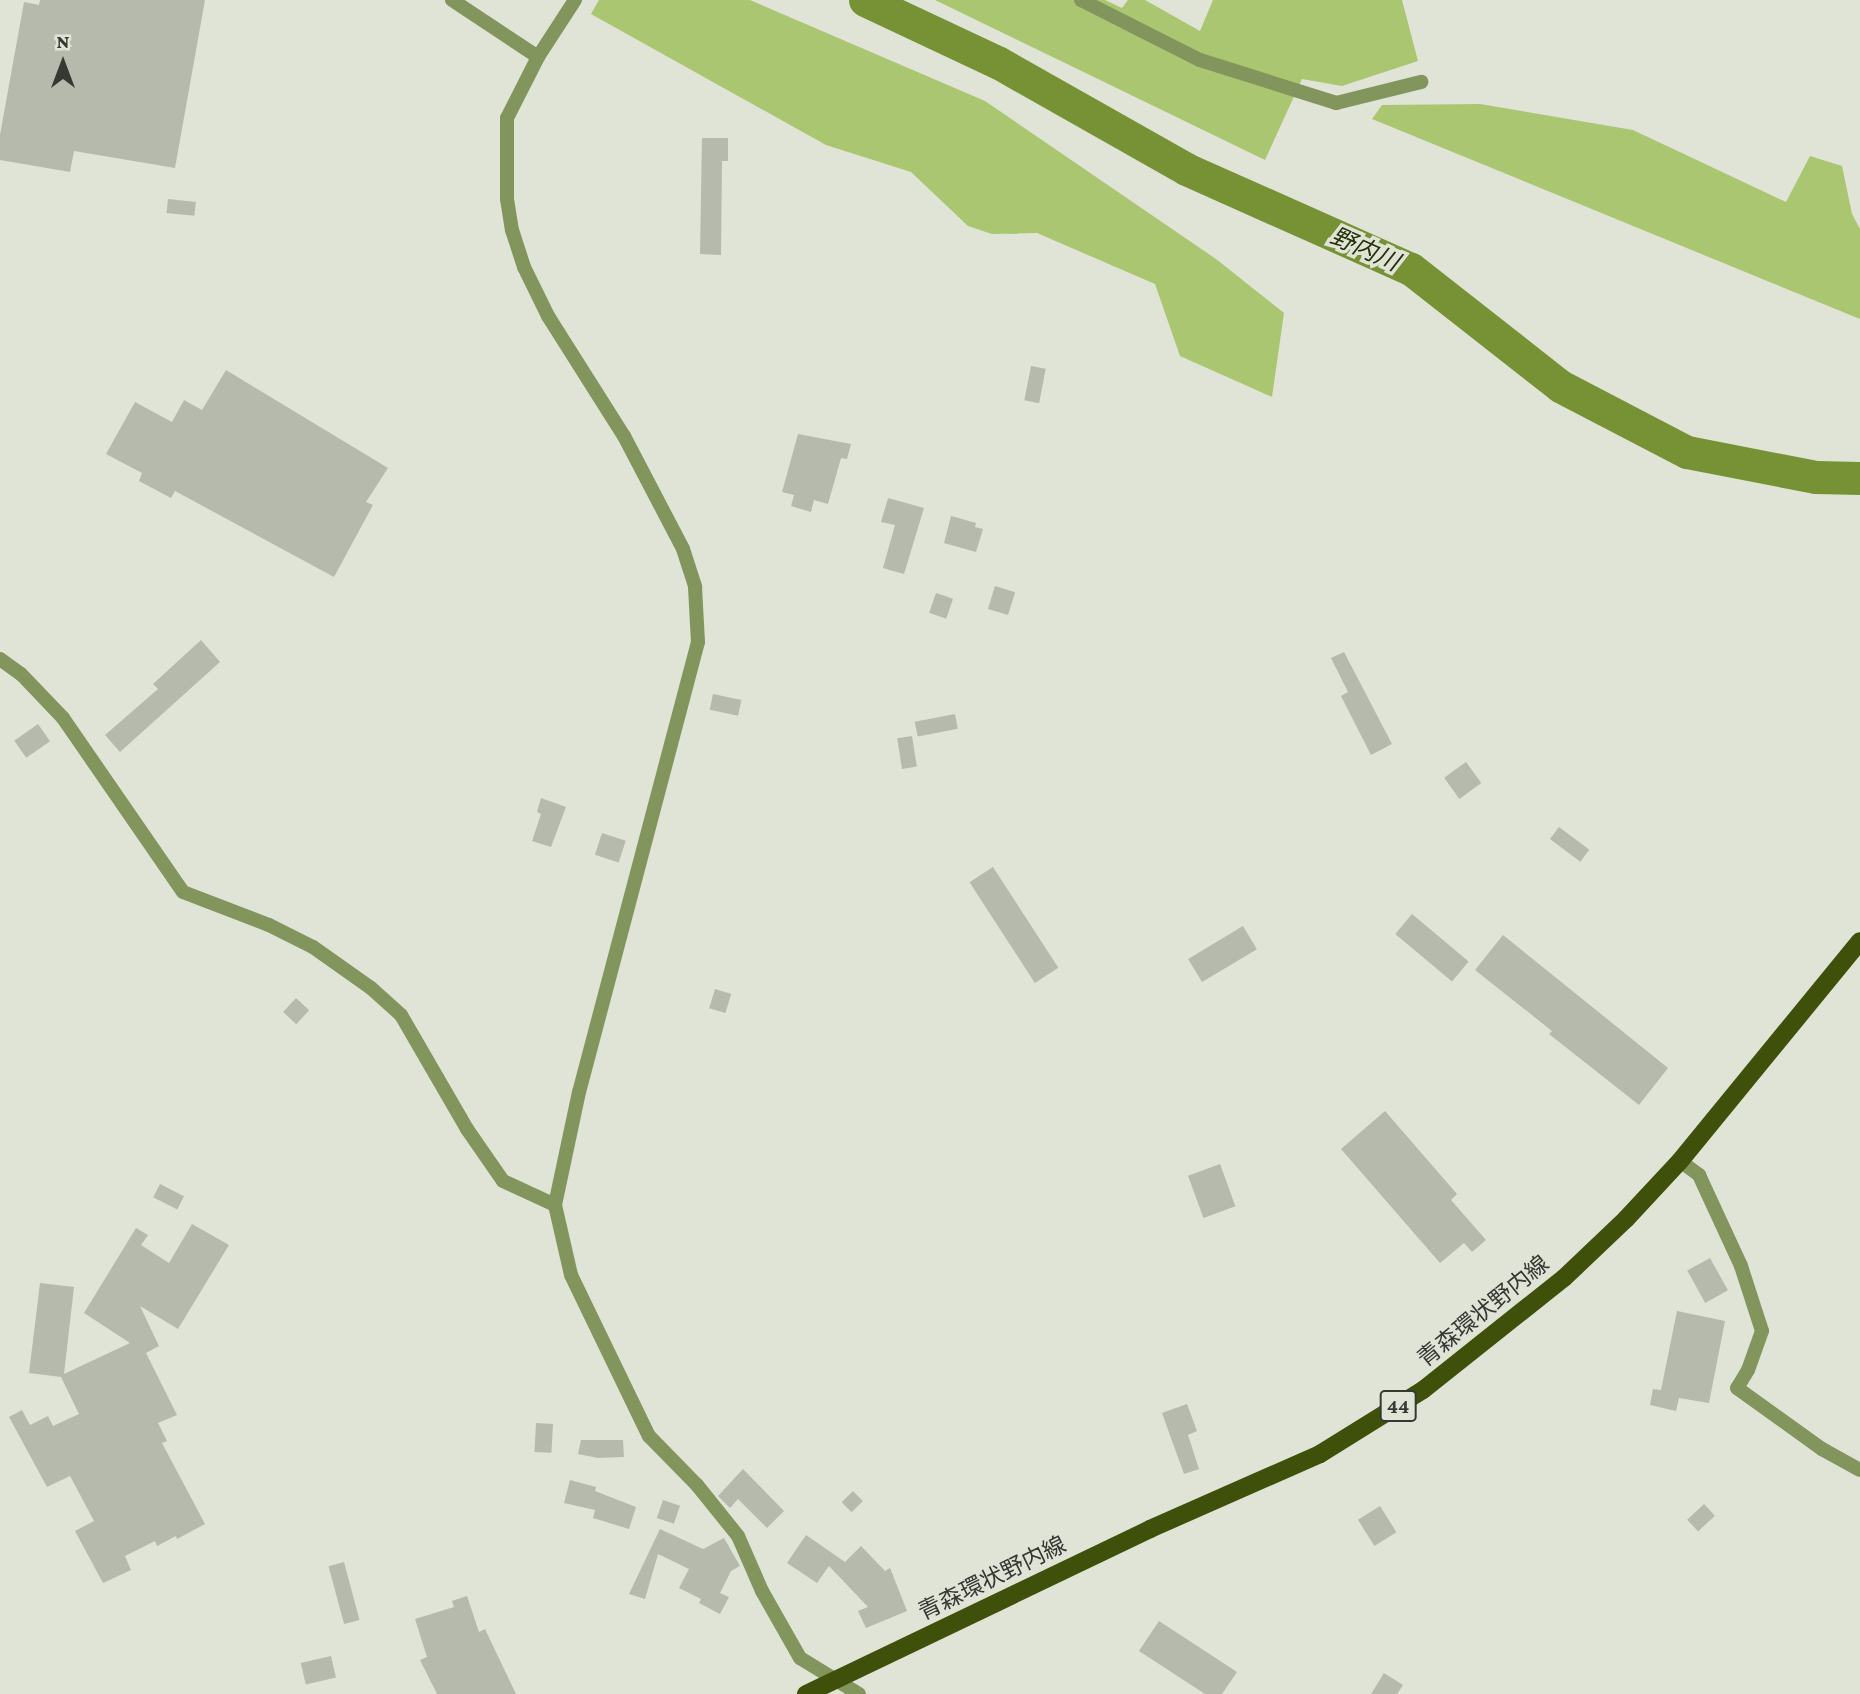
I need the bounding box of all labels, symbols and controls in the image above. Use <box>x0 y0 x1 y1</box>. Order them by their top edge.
north arrow <box>28 28 98 98</box>
text: N <box>57 31 69 52</box>
water label: 野内川 <box>1326 221 1404 277</box>
street label: 青森環状野内線 <box>1412 1250 1554 1372</box>
road number: 44 <box>1379 1388 1417 1424</box>
street label: 青森環状野内線 <box>914 1530 1070 1626</box>

